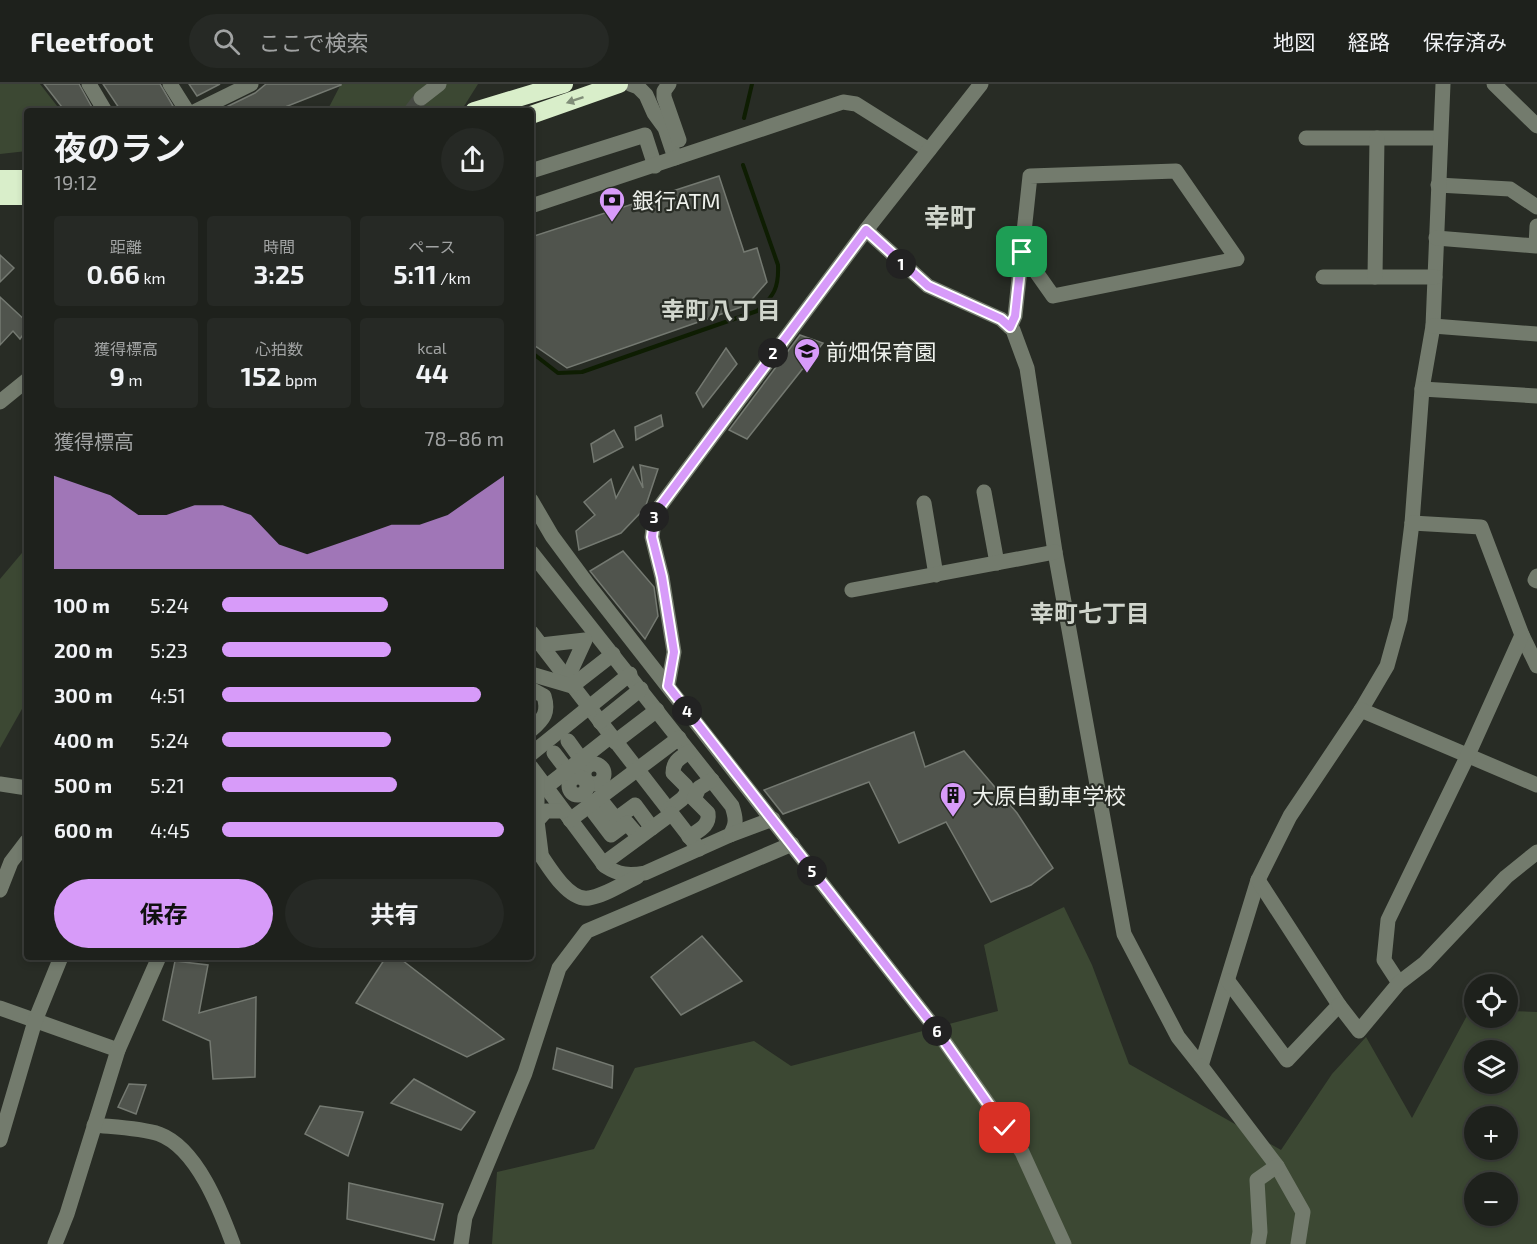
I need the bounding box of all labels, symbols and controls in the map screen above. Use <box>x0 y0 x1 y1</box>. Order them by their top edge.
search box <box>189 14 609 68</box>
text: Fleetfoot <box>30 24 153 58</box>
icon: search <box>210 25 243 58</box>
text: ここで検索 <box>258 29 368 55</box>
text: 地図 <box>1273 29 1315 54</box>
text: 経路 <box>1348 29 1390 54</box>
text: 保存済み <box>1423 29 1507 54</box>
one-way arrow <box>566 95 584 105</box>
text: 夜のラン <box>54 127 186 167</box>
button: share <box>441 128 504 191</box>
text: 19:12 <box>54 170 97 194</box>
bank icon: 銀行ATM <box>597 185 627 223</box>
place label: 銀行ATM <box>632 187 720 213</box>
district label: 幸町 <box>924 201 976 232</box>
pin <box>996 226 1047 277</box>
icon: arrive <box>1005 235 1038 268</box>
text: 距離 <box>110 237 142 256</box>
text: 時間 <box>263 237 295 256</box>
text: ペース <box>408 237 456 256</box>
pin: 1 <box>886 249 916 279</box>
text: 1 <box>898 254 904 273</box>
text: 0.66 <box>86 258 140 289</box>
text: 3:25 <box>254 258 304 289</box>
text: 5:11 <box>393 258 437 289</box>
text: km <box>140 268 166 287</box>
text: /km <box>437 268 471 287</box>
district label: 幸町八丁目 <box>661 295 781 324</box>
school or university icon: 前畑保育園 <box>792 336 822 374</box>
text: kcal <box>417 338 447 357</box>
pin: 2 <box>758 338 788 368</box>
place label: 前畑保育園 <box>826 338 936 364</box>
text: 獲得標高 <box>94 339 158 358</box>
text: 心拍数 <box>255 339 303 358</box>
text: 2 <box>768 343 778 362</box>
text: 44 <box>415 357 449 388</box>
text: 9 <box>110 360 125 391</box>
text: 152 <box>241 360 281 391</box>
text: m <box>125 370 142 389</box>
text: bpm <box>281 370 317 389</box>
text: 78–86 m <box>424 426 504 450</box>
text: 獲得標高 <box>54 429 134 453</box>
pin: 3 <box>639 502 669 532</box>
text: 3 <box>649 507 659 526</box>
text: 100 m <box>54 593 110 617</box>
text: 5:24 <box>150 593 189 617</box>
district label: 幸町七丁目 <box>1030 598 1150 627</box>
text: 200 m <box>54 638 113 662</box>
text: 5:23 <box>150 638 188 662</box>
text: 300 m <box>54 683 113 707</box>
text: 4:51 <box>150 683 186 707</box>
pin: 4 <box>672 696 702 726</box>
text: 4 <box>682 701 692 720</box>
text: 400 m <box>54 728 114 752</box>
text: 5:24 <box>150 728 189 752</box>
text: 500 m <box>54 773 112 797</box>
text: 5:21 <box>150 773 185 797</box>
building icon: 大原自動車学校 <box>938 780 968 818</box>
place label: 大原自動車学校 <box>972 782 1126 808</box>
text: 600 m <box>54 818 113 842</box>
text: 4:45 <box>150 818 190 842</box>
pin: 5 <box>797 856 827 886</box>
text: 5 <box>808 861 816 880</box>
button: 保存 <box>54 879 273 948</box>
button: 共有 <box>285 879 504 948</box>
map controls <box>1464 974 1518 1226</box>
button: locate <box>1464 974 1518 1028</box>
pin: 6 <box>922 1016 952 1046</box>
text: 6 <box>932 1021 942 1040</box>
button: layers <box>1464 1040 1518 1094</box>
pin <box>979 1102 1030 1153</box>
button: + <box>1464 1106 1518 1160</box>
icon: check <box>988 1111 1021 1144</box>
button: − <box>1464 1172 1518 1226</box>

